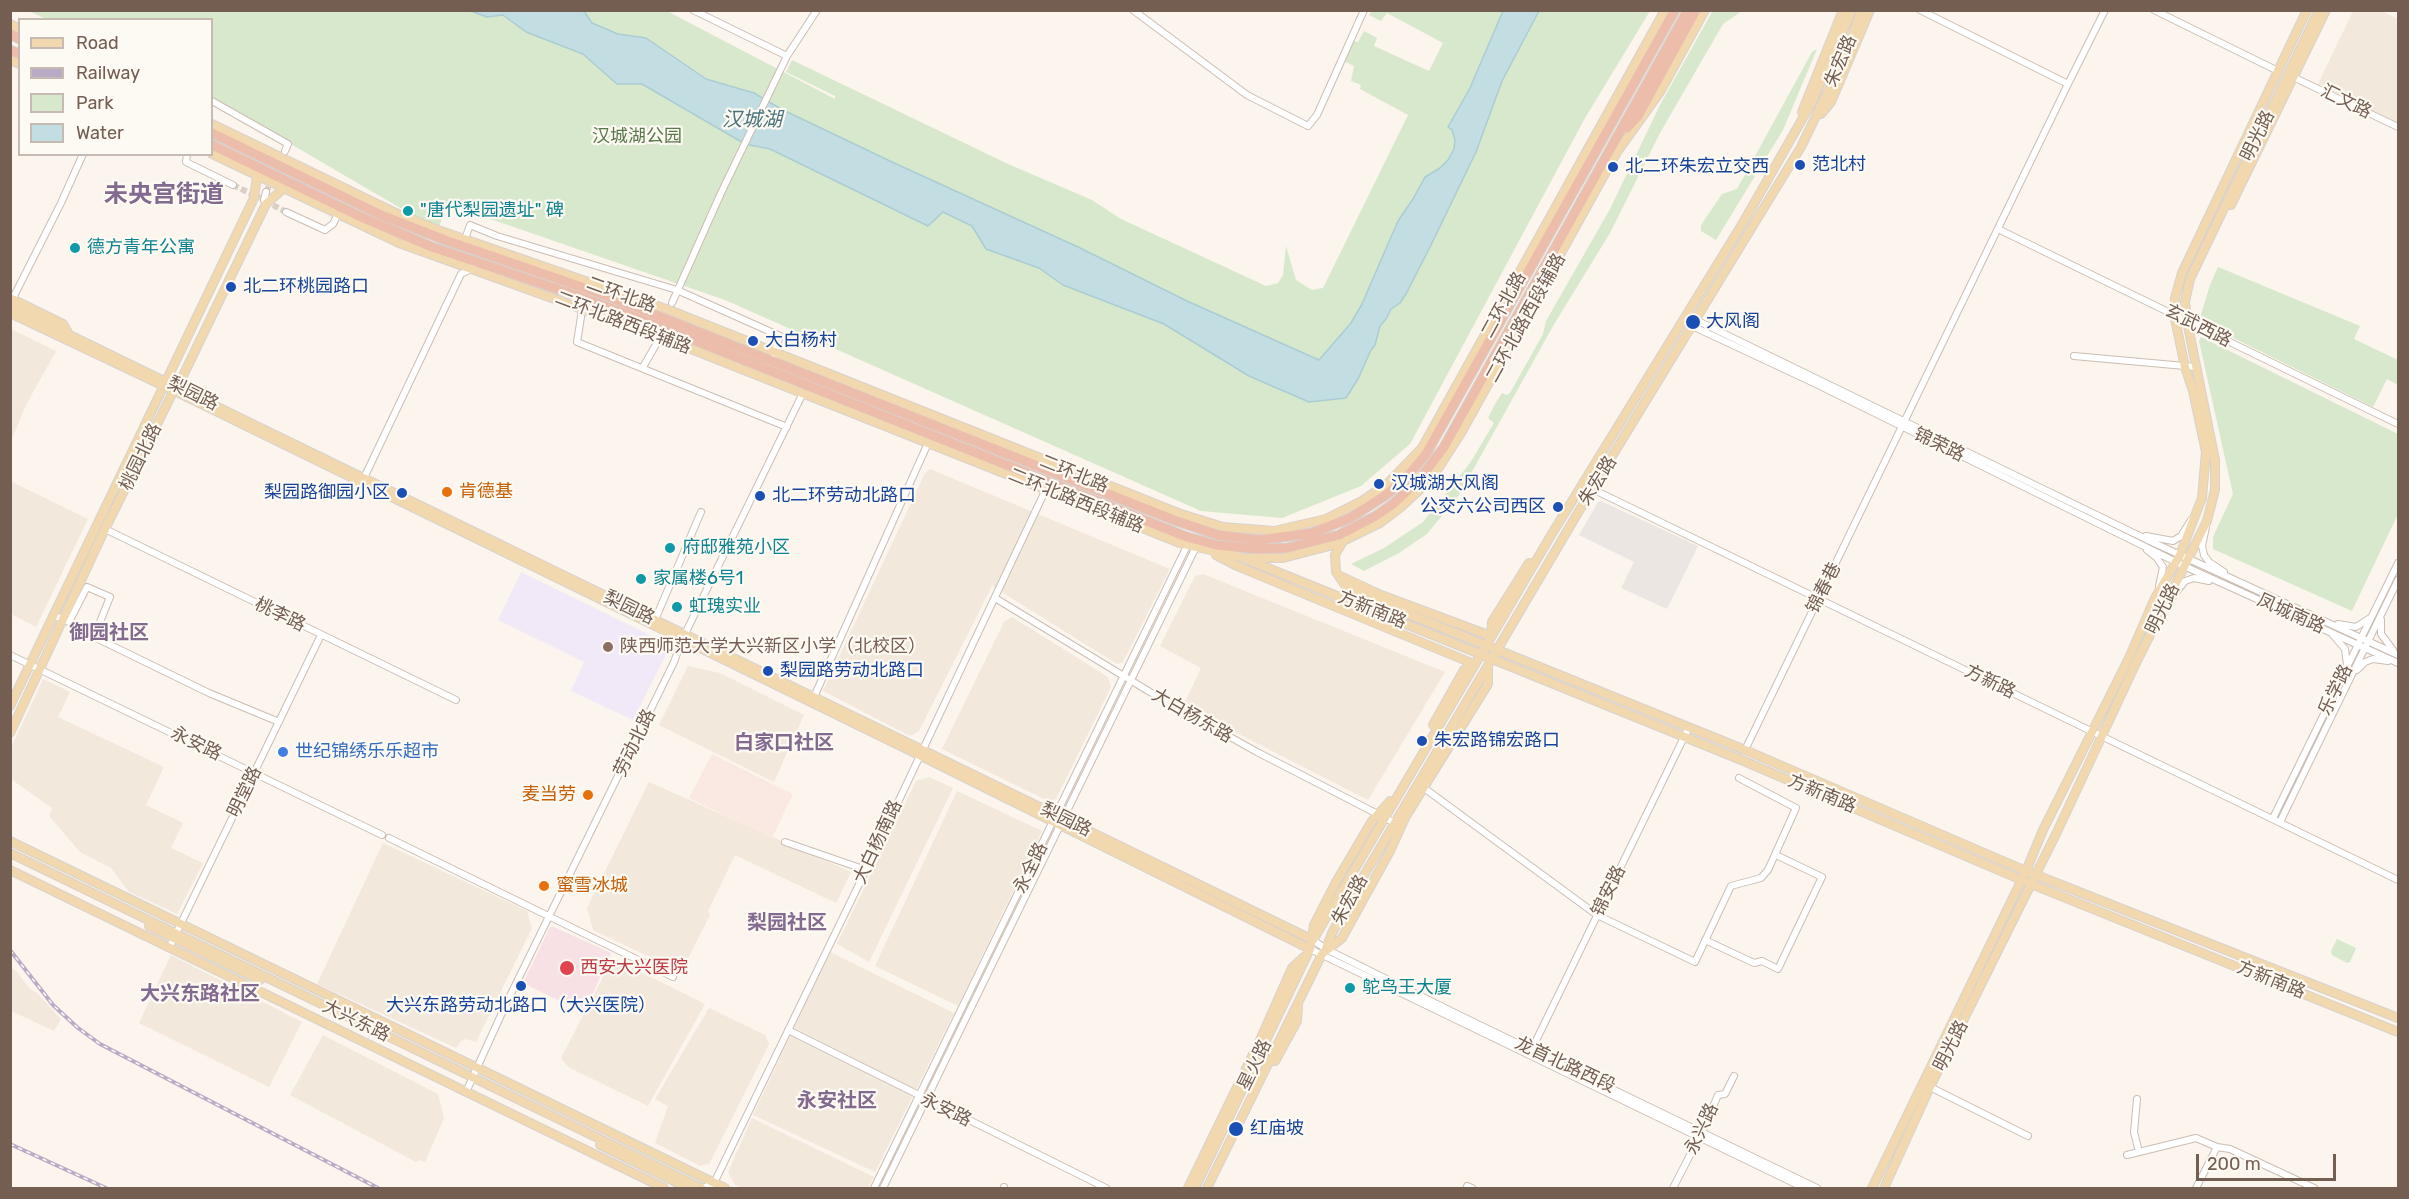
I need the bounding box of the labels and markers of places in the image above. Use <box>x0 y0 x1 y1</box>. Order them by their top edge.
place label: 范北村 <box>1812 154 1866 176</box>
place label: 北二环朱宏立交西 <box>1625 156 1769 178</box>
marker: 范北村 <box>1793 158 1807 172</box>
marker: 北二环朱宏立交西 <box>1606 160 1620 174</box>
place label: "唐代梨园遗址" 碑 <box>420 200 564 222</box>
marker: "唐代梨园遗址" 碑 <box>401 204 415 218</box>
place label: 德方青年公寓 <box>87 237 195 259</box>
marker: 德方青年公寓 <box>68 241 82 255</box>
place label: 北二环桃园路口 <box>243 276 369 298</box>
marker: 北二环桃园路口 <box>224 280 238 294</box>
place label: 大风阁 <box>1706 311 1760 333</box>
marker: 大风阁 <box>1684 313 1702 331</box>
place label: 大白杨村 <box>765 330 837 352</box>
marker: 大白杨村 <box>746 334 760 348</box>
place label: 汉城湖大风阁 <box>1391 473 1499 495</box>
marker: 汉城湖大风阁 <box>1372 477 1386 491</box>
place label: 肯德基 <box>459 481 513 503</box>
place label: 梨园路御园小区 <box>264 482 390 504</box>
marker: 肯德基 <box>440 485 454 499</box>
place label: 北二环劳动北路口 <box>772 485 916 507</box>
marker: 梨园路御园小区 <box>395 486 409 500</box>
marker: 北二环劳动北路口 <box>753 489 767 503</box>
place label: 公交六公司西区 <box>1420 496 1546 518</box>
marker: 公交六公司西区 <box>1551 500 1565 514</box>
place label: 府邸雅苑小区 <box>682 537 790 559</box>
marker: 府邸雅苑小区 <box>663 541 677 555</box>
place label: 家属楼6号1 <box>653 568 744 590</box>
marker: 家属楼6号1 <box>634 572 648 586</box>
place label: 虹瑰实业 <box>689 596 761 618</box>
marker: 虹瑰实业 <box>670 600 684 614</box>
place label: 陕西师范大学大兴新区小学（北校区） <box>620 636 926 658</box>
marker: 陕西师范大学大兴新区小学（北校区） <box>601 640 615 654</box>
place label: 梨园路劳动北路口 <box>780 660 924 682</box>
marker: 梨园路劳动北路口 <box>761 664 775 678</box>
place label: 朱宏路锦宏路口 <box>1434 730 1560 752</box>
marker: 朱宏路锦宏路口 <box>1415 734 1429 748</box>
place label: 世纪锦绣乐乐超市 <box>295 741 439 763</box>
marker: 世纪锦绣乐乐超市 <box>276 745 290 759</box>
place label: 麦当劳 <box>522 784 576 806</box>
marker: 麦当劳 <box>581 788 595 802</box>
place label: 蜜雪冰城 <box>556 875 628 897</box>
marker: 蜜雪冰城 <box>537 879 551 893</box>
place label: 西安大兴医院 <box>580 957 688 979</box>
marker: 西安大兴医院 <box>558 959 576 977</box>
place label: 鸵鸟王大厦 <box>1362 977 1452 999</box>
marker: 大兴东路劳动北路口（大兴医院） <box>514 979 528 993</box>
marker: 鸵鸟王大厦 <box>1343 981 1357 995</box>
place label: 大兴东路劳动北路口（大兴医院） <box>386 995 656 1017</box>
place label: 红庙坡 <box>1250 1118 1304 1140</box>
marker: 红庙坡 <box>1227 1120 1245 1138</box>

